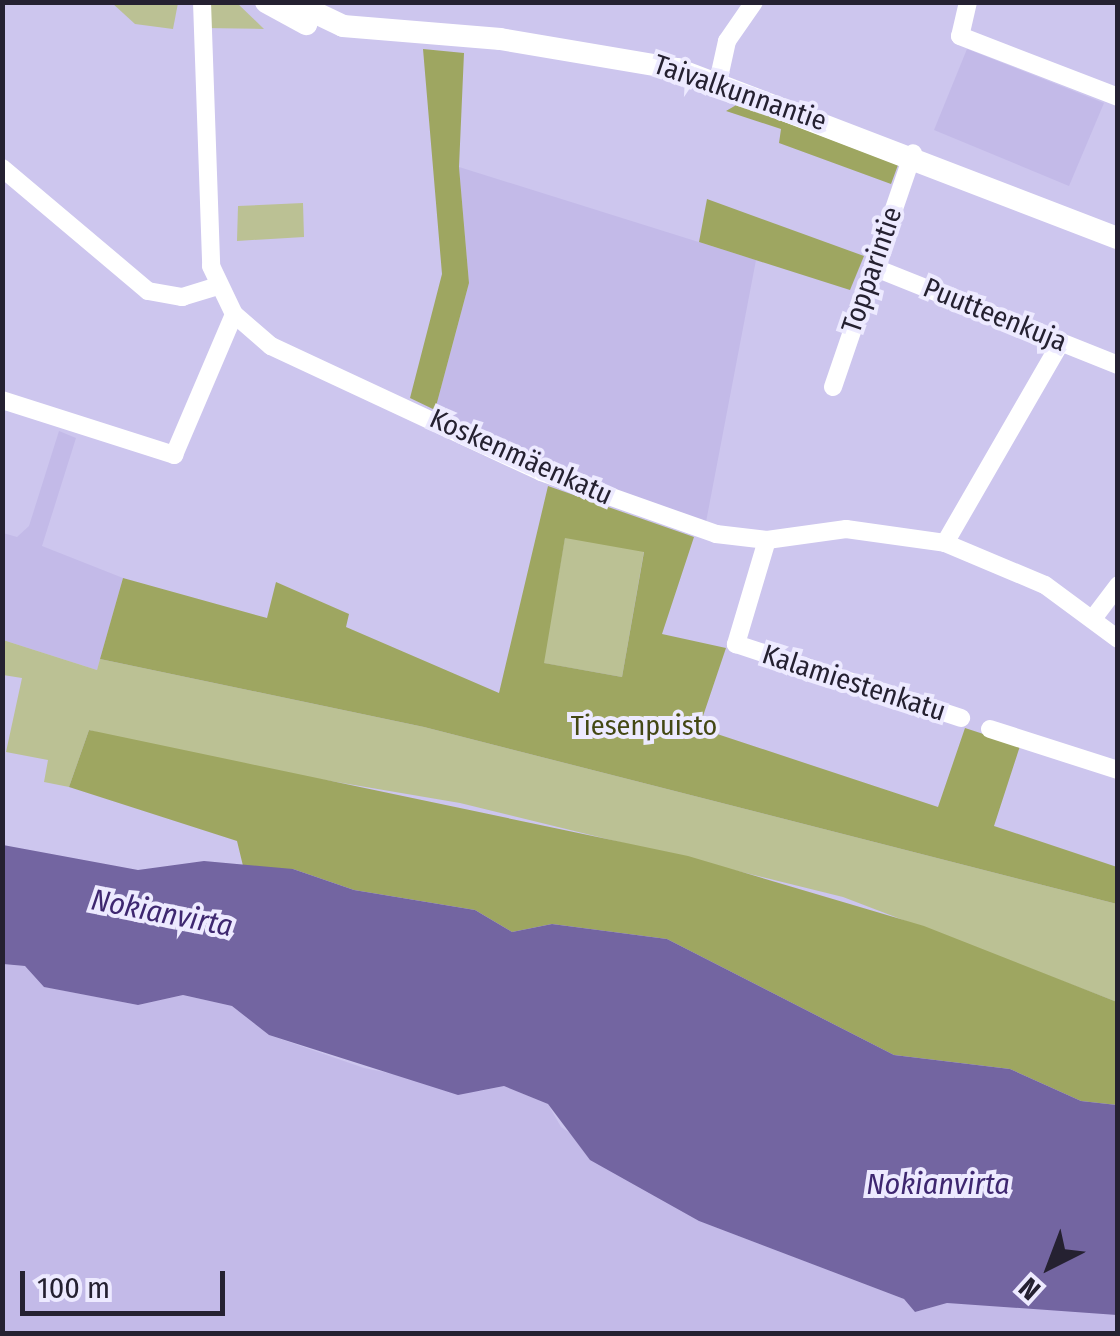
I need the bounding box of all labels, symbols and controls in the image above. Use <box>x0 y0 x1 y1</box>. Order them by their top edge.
street label: Taivalkunnantie <box>649 48 831 138</box>
street label: Topparintie <box>835 203 909 337</box>
street label: Puutteenkuja <box>918 271 1072 359</box>
street label: Koskenmäenkatu <box>424 402 618 512</box>
street label: Kalamiestenkatu <box>758 638 950 728</box>
park label: Tiesenpuisto <box>571 709 717 743</box>
water label: Nokianvirta <box>88 882 236 944</box>
water label: Nokianvirta <box>866 1166 1010 1202</box>
north arrow <box>1000 1216 1100 1316</box>
scale bar <box>25 1251 230 1313</box>
text: 100 m <box>37 1270 110 1306</box>
text: N <box>1012 1271 1047 1307</box>

